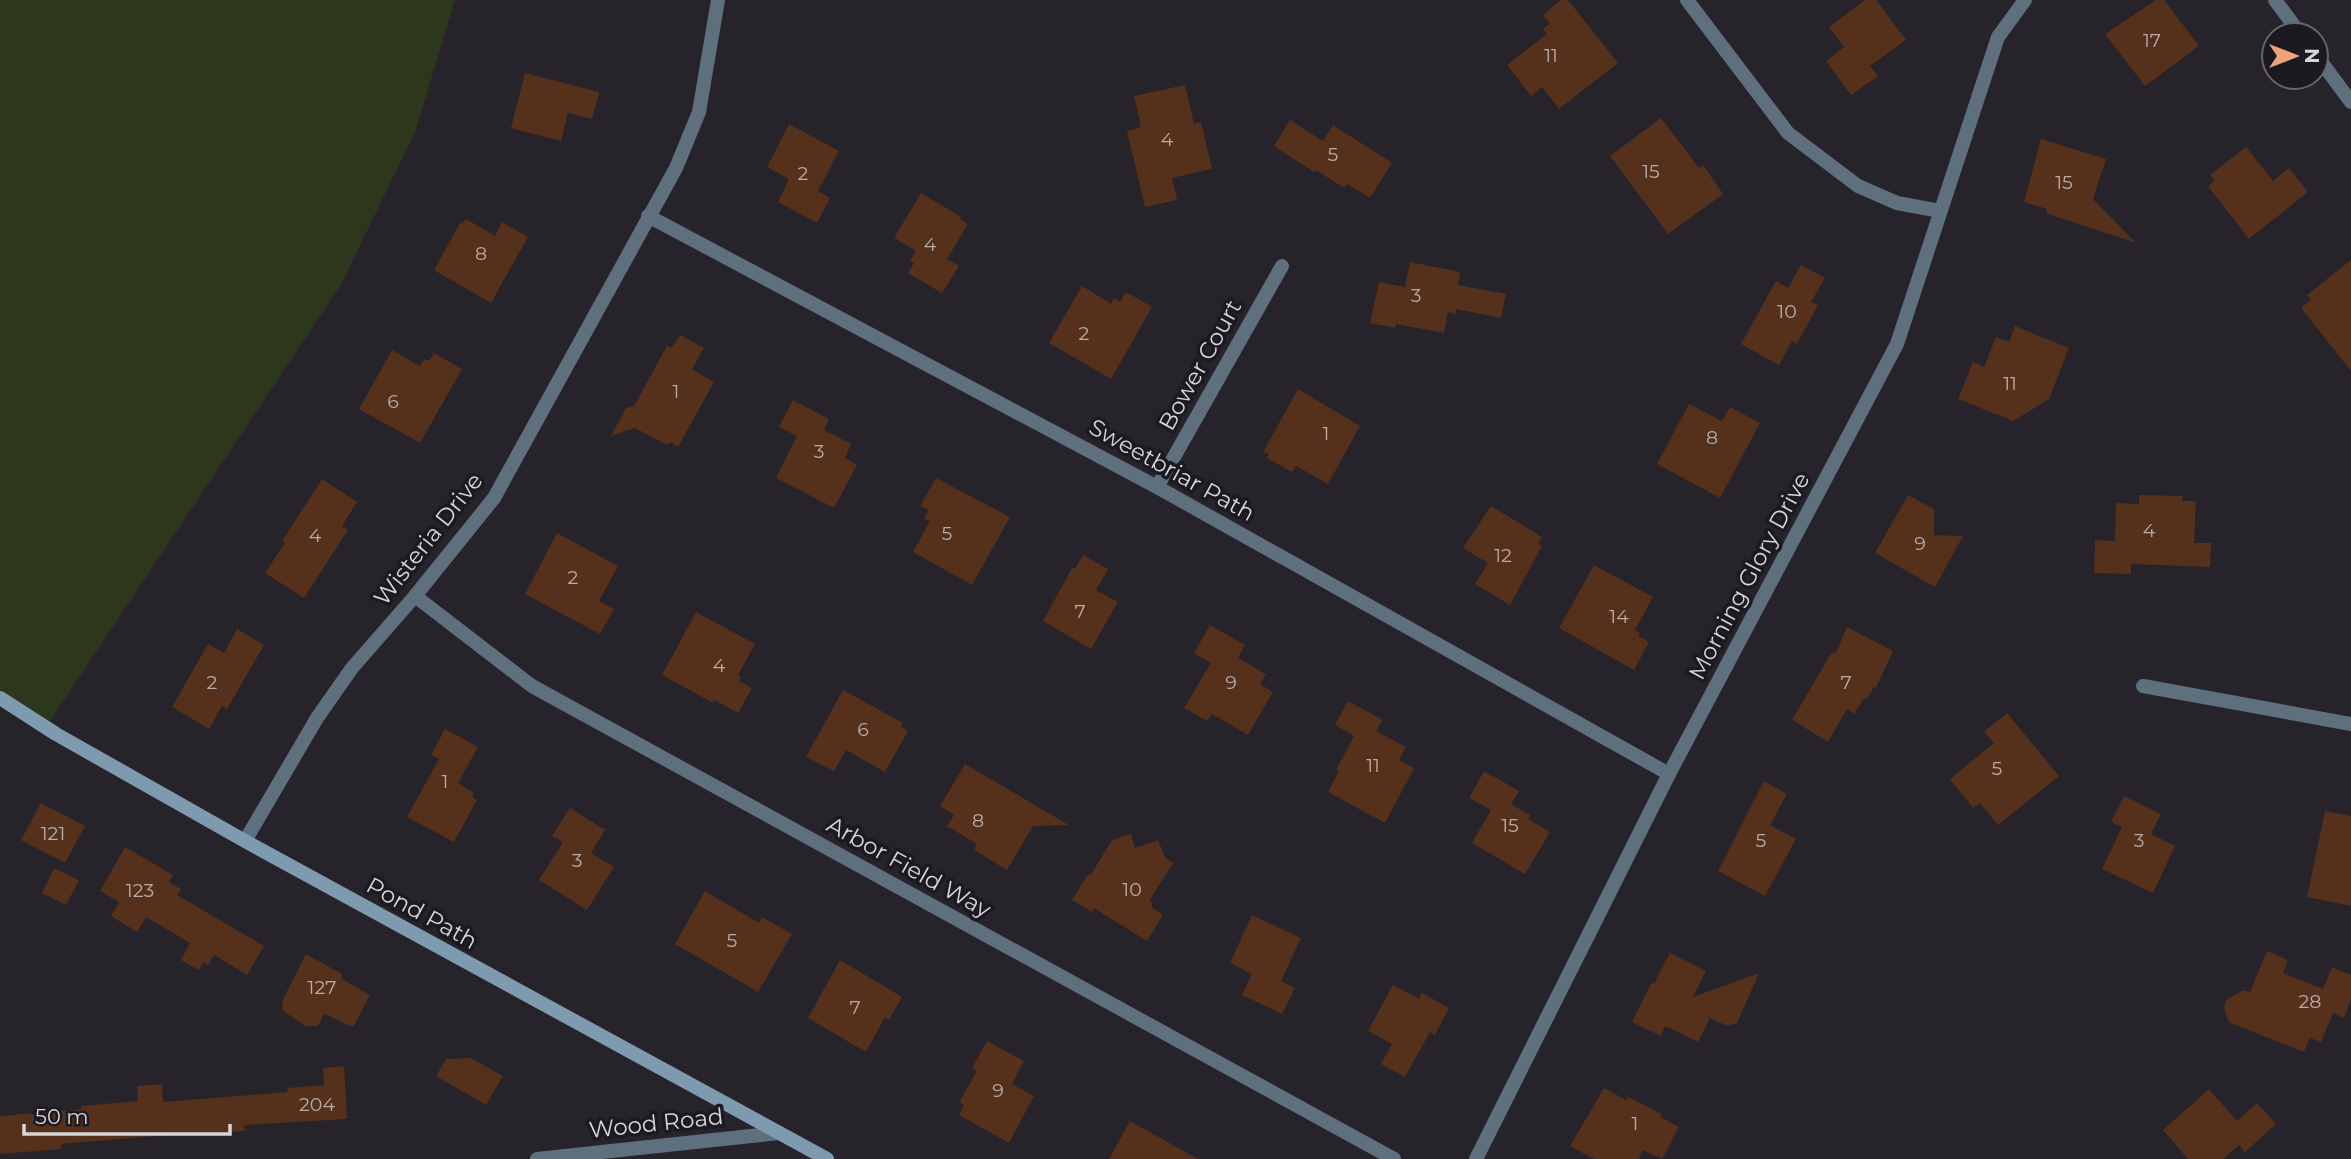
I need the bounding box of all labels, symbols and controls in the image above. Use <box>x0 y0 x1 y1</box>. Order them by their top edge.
north arrow <box>2260 21 2330 91</box>
house number: 17 <box>2143 29 2161 52</box>
house number: 11 <box>1544 44 1558 67</box>
text: N <box>2300 48 2323 64</box>
house number: 4 <box>1161 128 1174 151</box>
house number: 5 <box>1328 143 1339 166</box>
house number: 15 <box>1642 160 1660 183</box>
house number: 2 <box>798 162 809 185</box>
house number: 15 <box>2055 171 2073 194</box>
house number: 4 <box>924 233 937 256</box>
house number: 8 <box>475 242 487 265</box>
house number: 3 <box>1411 284 1421 307</box>
street label: Bower Court <box>1153 295 1247 435</box>
house number: 10 <box>1777 300 1797 323</box>
house number: 2 <box>1079 322 1090 345</box>
house number: 11 <box>2003 372 2017 395</box>
house number: 1 <box>673 380 679 403</box>
house number: 6 <box>387 390 399 413</box>
street label: Sweetbriar Path <box>1084 413 1260 527</box>
house number: 1 <box>1323 422 1329 445</box>
house number: 8 <box>1706 426 1718 449</box>
house number: 3 <box>814 440 824 463</box>
street label: Wisteria Drive <box>368 467 488 611</box>
street label: Morning Glory Drive <box>1682 468 1816 684</box>
house number: 4 <box>2143 519 2156 542</box>
house number: 5 <box>942 522 953 545</box>
house number: 4 <box>309 524 322 547</box>
house number: 9 <box>1914 532 1926 555</box>
house number: 12 <box>1494 544 1512 567</box>
house number: 2 <box>568 566 579 589</box>
house number: 7 <box>1074 600 1086 623</box>
house number: 14 <box>1609 605 1629 628</box>
house number: 4 <box>713 654 726 677</box>
house number: 2 <box>207 671 218 694</box>
house number: 9 <box>1225 671 1237 694</box>
house number: 7 <box>1840 671 1852 694</box>
house number: 6 <box>857 718 869 741</box>
house number: 11 <box>1366 754 1380 777</box>
house number: 5 <box>1992 757 2003 780</box>
house number: 1 <box>442 770 448 793</box>
house number: 8 <box>972 809 984 832</box>
street label: Arbor Field Way <box>822 810 996 924</box>
house number: 15 <box>1501 814 1519 837</box>
house number: 121 <box>41 822 65 845</box>
house number: 5 <box>1756 829 1767 852</box>
house number: 3 <box>2134 829 2144 852</box>
house number: 3 <box>572 849 582 872</box>
street label: Pond Path <box>362 871 482 955</box>
house number: 10 <box>1122 878 1142 901</box>
house number: 123 <box>126 879 154 902</box>
house number: 5 <box>727 929 738 952</box>
house number: 127 <box>308 976 336 999</box>
house number: 28 <box>2299 990 2321 1013</box>
house number: 7 <box>849 996 861 1019</box>
house number: 9 <box>992 1079 1004 1102</box>
scale bar <box>24 1092 231 1136</box>
house number: 204 <box>299 1093 335 1116</box>
street label: Wood Road <box>587 1102 725 1144</box>
text: 50 m <box>35 1104 89 1129</box>
house number: 1 <box>1632 1112 1638 1135</box>

